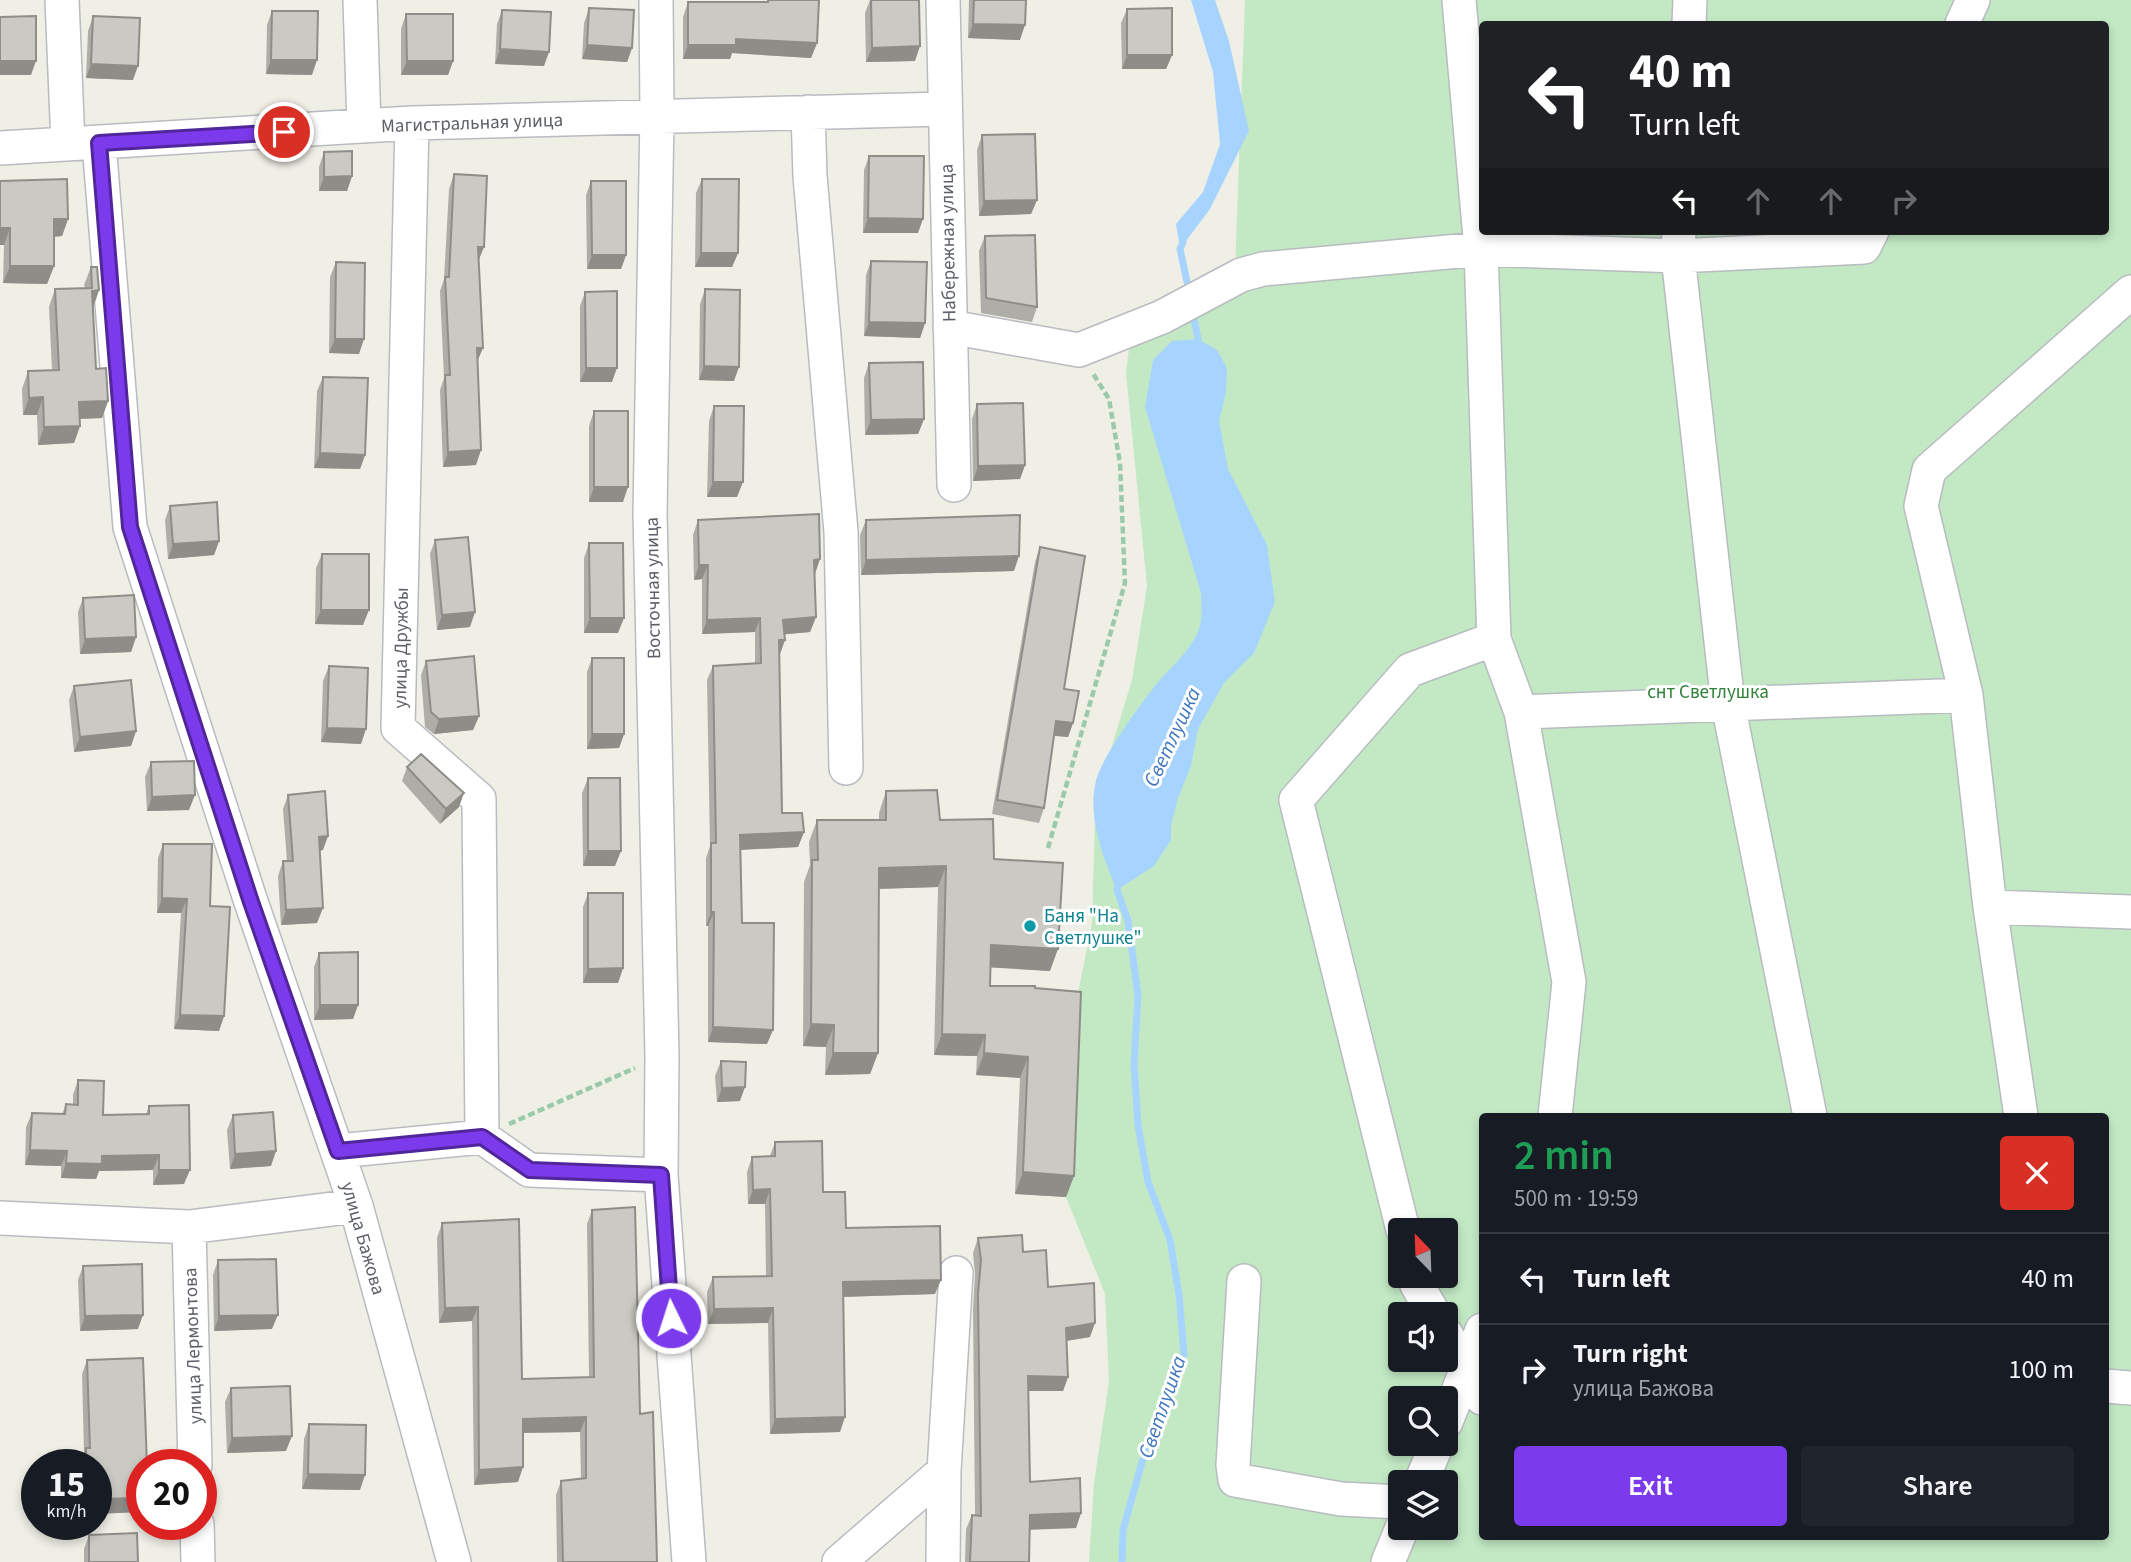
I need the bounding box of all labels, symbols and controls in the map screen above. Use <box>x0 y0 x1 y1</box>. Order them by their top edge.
text: 40 m <box>1629 37 1733 107</box>
icon: left <box>1514 49 1605 140</box>
pin <box>254 102 314 162</box>
text: Turn left <box>1629 102 1740 148</box>
street label: Магистральная улица <box>381 107 564 140</box>
icon: arrive <box>265 113 303 151</box>
street label: Набережная улица <box>934 164 963 322</box>
icon: left <box>1666 182 1704 220</box>
icon: ahead <box>1739 182 1777 220</box>
icon: ahead <box>1812 182 1850 220</box>
icon: right <box>1885 182 1923 220</box>
street label: Восточная улица <box>639 517 668 659</box>
street label: улица Дружбы <box>387 587 416 709</box>
park label: снт Светлушка <box>1647 679 1769 706</box>
water label: Светлушка <box>1136 682 1208 792</box>
place label: Баня "На Светлушке" <box>1044 903 1142 952</box>
marker: Баня "На Светлушке" <box>1022 918 1038 934</box>
text: 2 min <box>1514 1126 1614 1186</box>
button: close <box>2000 1136 2074 1210</box>
street label: улица Бажова <box>334 1179 392 1298</box>
text: 500 m · 19:59 <box>1514 1182 1638 1215</box>
north arrow <box>1388 1218 1458 1288</box>
map controls <box>1388 1218 1458 1540</box>
icon: left <box>1514 1260 1552 1298</box>
text: Turn left <box>1573 1260 1670 1297</box>
text: 40 m <box>2021 1260 2074 1297</box>
street label: улица Лермонтова <box>177 1267 210 1425</box>
position arrow <box>634 1281 708 1355</box>
button: sound <box>1388 1302 1458 1372</box>
text: Turn right <box>1573 1335 1688 1372</box>
icon: right <box>1514 1351 1552 1389</box>
text: 100 m <box>2008 1351 2074 1388</box>
water label: Светлушка <box>1130 1352 1194 1462</box>
text: улица Бажова <box>1573 1372 1714 1405</box>
button: search <box>1388 1386 1458 1456</box>
button: Exit <box>1514 1446 1787 1526</box>
button: Share <box>1801 1446 2074 1526</box>
speed limit sign: 20 <box>126 1449 217 1540</box>
text: 15 <box>48 1460 85 1510</box>
button: layers <box>1388 1470 1458 1540</box>
text: km/h <box>47 1499 86 1524</box>

